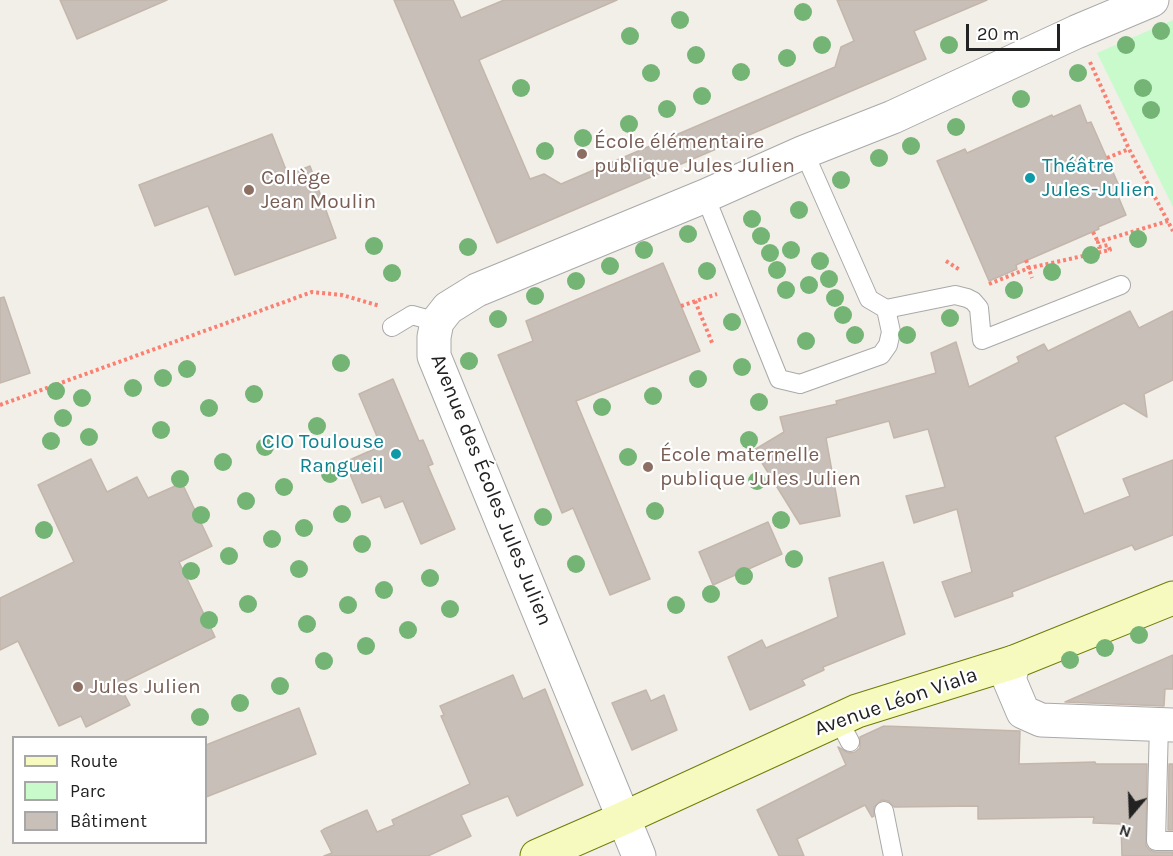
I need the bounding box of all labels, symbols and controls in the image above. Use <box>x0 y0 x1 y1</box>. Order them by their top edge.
scale bar <box>969 12 1064 50</box>
text: 20 m <box>977 23 1019 45</box>
place label: École élémentaire publique Jules Julien <box>594 129 795 179</box>
marker: École élémentaire publique Jules Julien <box>575 147 589 161</box>
place label: Théâtre Jules-Julien <box>1042 153 1155 203</box>
place label: Collège Jean Moulin <box>261 165 376 215</box>
marker: Théâtre Jules-Julien <box>1023 171 1037 185</box>
marker: Collège Jean Moulin <box>242 183 256 197</box>
street label: Avenue des Écoles Jules Julien <box>425 350 557 630</box>
place label: CIO Toulouse Rangueil <box>262 429 384 479</box>
place label: École maternelle publique Jules Julien <box>660 442 861 492</box>
marker: CIO Toulouse Rangueil <box>389 447 403 461</box>
marker: École maternelle publique Jules Julien <box>641 460 655 474</box>
street label: Avenue Léon Viala <box>811 662 981 742</box>
place label: Jules Julien <box>90 674 201 700</box>
marker: Jules Julien <box>71 680 85 694</box>
legend <box>12 736 207 844</box>
text: Route <box>70 750 118 772</box>
text: Parc <box>70 780 106 802</box>
north arrow <box>1101 784 1161 844</box>
text: Bâtiment <box>70 810 147 832</box>
text: N <box>1116 821 1134 842</box>

